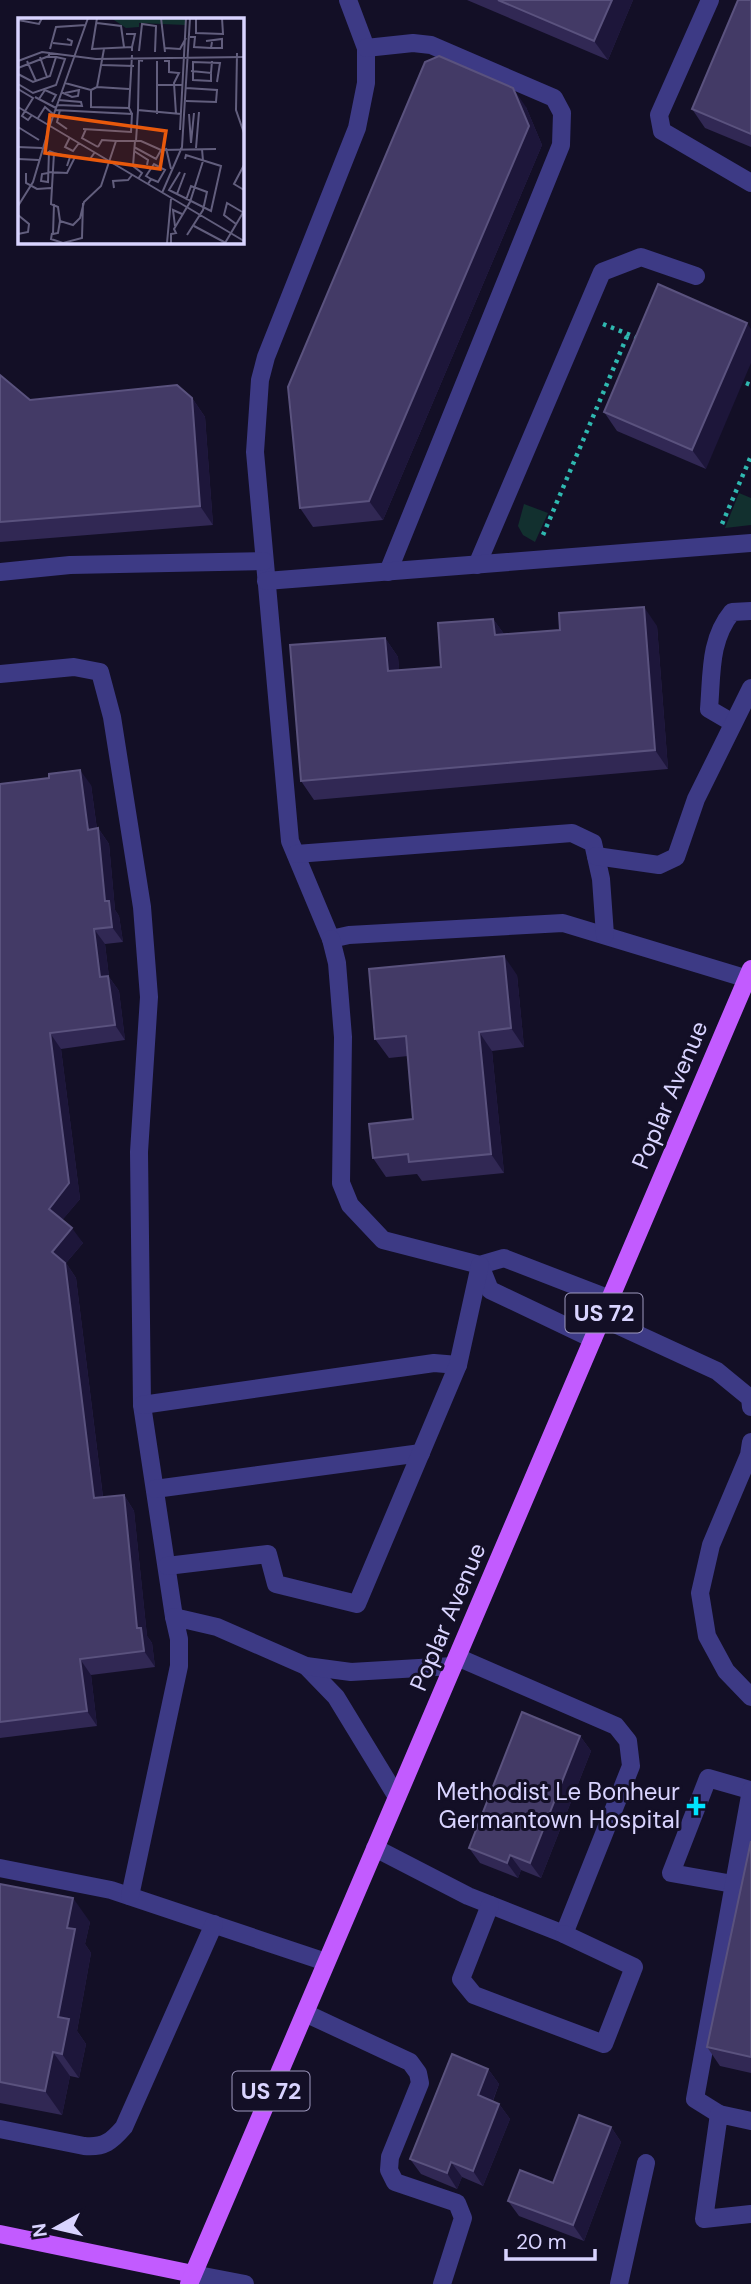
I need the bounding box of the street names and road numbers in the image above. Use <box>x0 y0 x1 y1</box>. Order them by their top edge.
street label: Poplar Avenue <box>624 1016 715 1173</box>
road number: US 72 <box>566 1294 642 1332</box>
street label: Poplar Avenue <box>402 1538 493 1695</box>
road number: US 72 <box>232 2072 310 2110</box>

